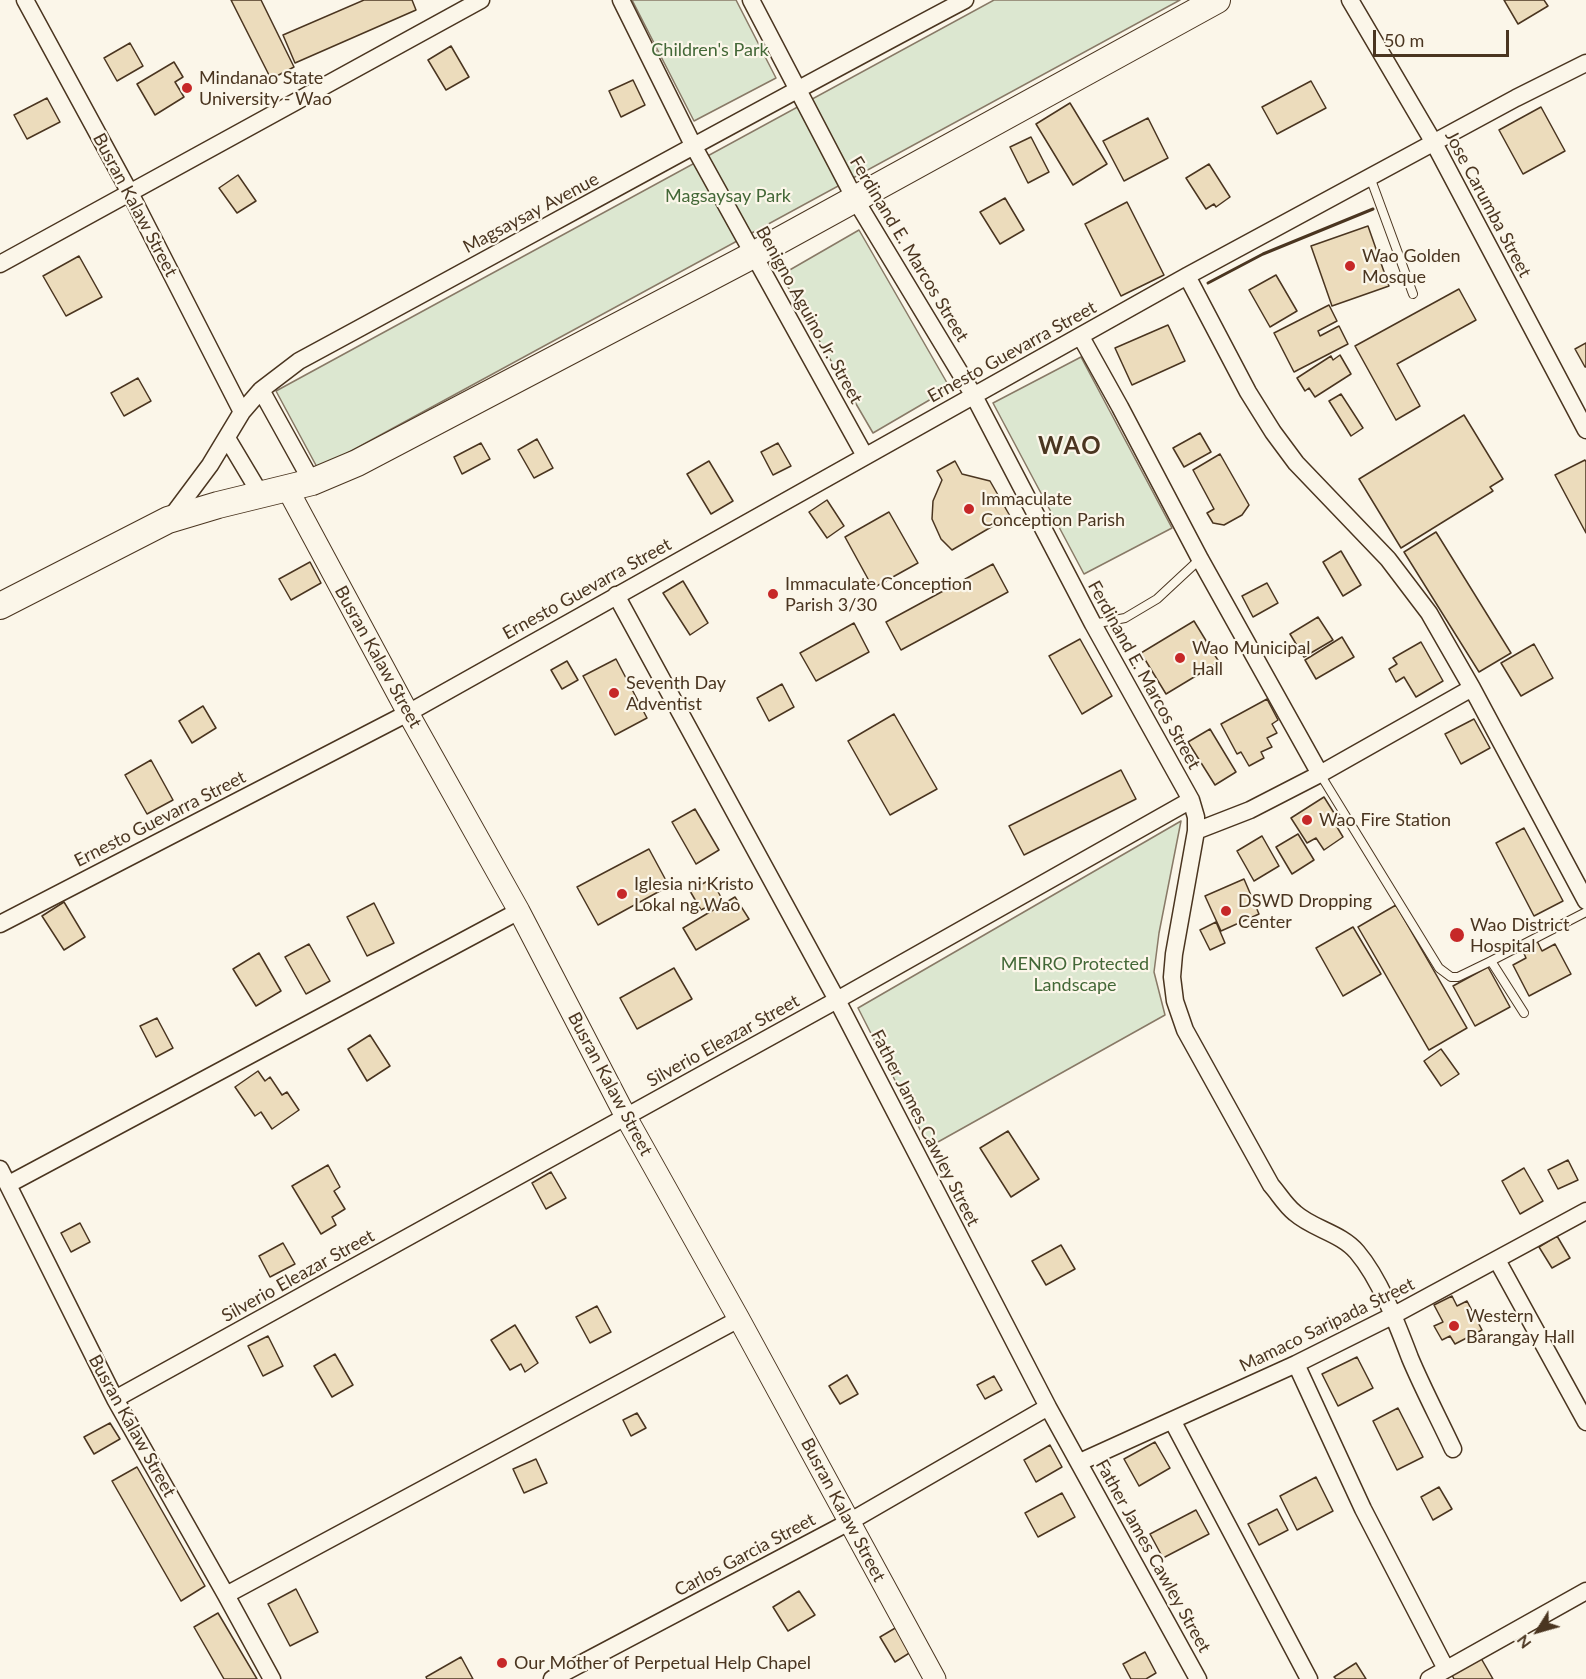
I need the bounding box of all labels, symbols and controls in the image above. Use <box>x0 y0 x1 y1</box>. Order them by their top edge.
scale bar <box>1376 18 1512 56</box>
text: 50 m <box>1384 29 1424 51</box>
park label: Children's Park <box>651 39 769 61</box>
place label: Mindanao State University - Wao <box>199 67 332 110</box>
marker: Mindanao State University - Wao <box>180 81 194 95</box>
street label: Jose Carumba Street <box>1440 127 1536 281</box>
street label: Busran Kalaw Street <box>88 130 182 280</box>
street label: Ferdinand E. Marcos Street <box>845 152 973 346</box>
street label: Magsaysay Avenue <box>460 168 602 258</box>
park label: Magsaysay Park <box>665 185 791 207</box>
street label: Benigno Aguino Jr. Street <box>751 222 867 408</box>
place label: Wao Golden Mosque <box>1362 245 1461 288</box>
marker: Wao Golden Mosque <box>1343 259 1357 273</box>
street label: Ernesto Guevarra Street <box>924 297 1100 407</box>
district label: WAO <box>1038 432 1102 460</box>
place label: Immaculate Conception Parish <box>981 488 1125 530</box>
marker: Immaculate Conception Parish <box>962 502 976 516</box>
street label: Ernesto Guevarra Street <box>499 534 675 644</box>
place label: Immaculate Conception Parish 3/30 <box>785 573 972 616</box>
street label: Ferdinand E. Marcos Street <box>1083 577 1205 773</box>
street label: Busran Kalaw Street <box>330 582 426 732</box>
marker: Immaculate Conception Parish 3/30 <box>766 587 780 601</box>
place label: Wao Municipal Hall <box>1192 637 1311 680</box>
marker: Wao Municipal Hall <box>1173 651 1187 665</box>
place label: Seventh Day Adventist <box>626 672 726 714</box>
marker: Seventh Day Adventist <box>607 686 621 700</box>
street label: Ernesto Guevarra Street <box>71 766 249 872</box>
place label: Wao Fire Station <box>1319 809 1451 831</box>
marker: Wao Fire Station <box>1300 813 1314 827</box>
place label: Iglesia ni Kristo Lokal ng Wao <box>634 873 754 916</box>
marker: Iglesia ni Kristo Lokal ng Wao <box>615 887 629 901</box>
place label: DSWD Dropping Center <box>1238 890 1372 932</box>
marker: DSWD Dropping Center <box>1219 904 1233 918</box>
place label: Wao District Hospital <box>1470 914 1569 956</box>
marker: Wao District Hospital <box>1448 926 1466 944</box>
park label: MENRO Protected Landscape <box>1001 953 1149 996</box>
street label: Silverio Eleazar Street <box>643 990 803 1092</box>
street label: Busran Kalaw Street <box>563 1009 657 1159</box>
street label: Father James Cawley Street <box>866 1026 984 1230</box>
street label: Silverio Eleazar Street <box>218 1225 378 1327</box>
street label: Mamaco Saripada Street <box>1236 1273 1418 1377</box>
place label: Western Barangay Hall <box>1466 1305 1575 1348</box>
marker: Western Barangay Hall <box>1447 1319 1461 1333</box>
street label: Busran Kalaw Street <box>84 1351 180 1501</box>
street label: Busran Kalaw Street <box>796 1435 890 1585</box>
street label: Father James Cawley Street <box>1091 1456 1215 1656</box>
street label: Carlos Garcia Street <box>671 1509 819 1601</box>
north arrow <box>1508 1601 1568 1661</box>
text: N <box>1512 1631 1535 1653</box>
place label: Our Mother of Perpetual Help Chapel <box>514 1652 811 1674</box>
marker: Our Mother of Perpetual Help Chapel <box>495 1656 509 1670</box>

